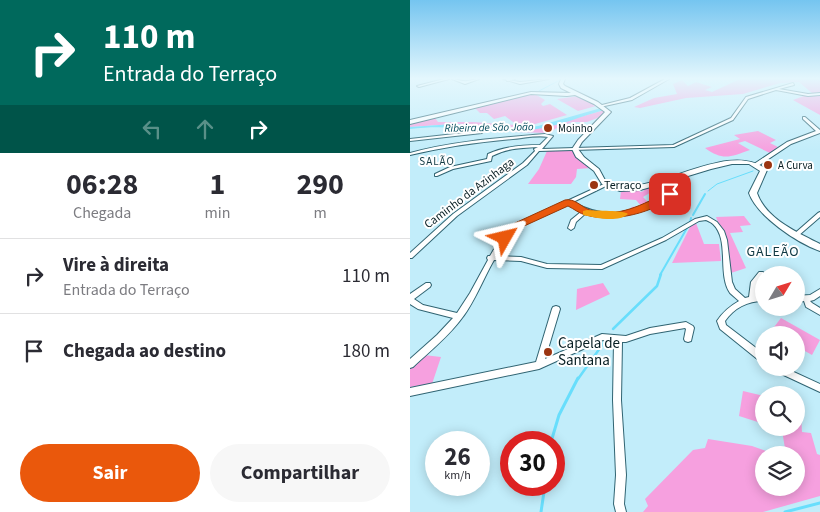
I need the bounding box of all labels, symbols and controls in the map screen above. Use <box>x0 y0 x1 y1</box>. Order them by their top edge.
text: 110 m <box>103 12 195 62</box>
icon: right <box>20 20 85 85</box>
text: Entrada do Terraço <box>103 58 277 90</box>
icon: left <box>138 115 166 143</box>
icon: ahead <box>191 115 219 143</box>
icon: right <box>244 115 272 143</box>
water label: Ribeira de São João <box>444 119 534 136</box>
place label: Moinho <box>558 121 593 136</box>
marker: Moinho <box>542 122 554 134</box>
district label: SALÃO <box>419 154 455 169</box>
street label: Caminho da Azinhaga <box>421 154 518 233</box>
place label: A Curva <box>778 158 813 173</box>
marker: A Curva <box>762 159 774 171</box>
text: 06:28 <box>66 163 138 206</box>
text: 1 <box>209 163 225 206</box>
text: 290 <box>296 163 344 206</box>
pin <box>649 173 691 215</box>
place label: Terraço <box>604 177 641 194</box>
marker: Terraço <box>588 179 600 191</box>
icon: arrive <box>656 180 684 208</box>
text: Chegada <box>73 202 131 224</box>
text: min <box>204 202 230 224</box>
text: m <box>314 202 327 224</box>
position arrow <box>478 211 530 263</box>
district label: GALEÃO <box>746 242 800 262</box>
text: Vire à direita <box>63 252 169 279</box>
icon: right <box>20 262 48 290</box>
text: 110 m <box>342 263 390 290</box>
north arrow <box>755 266 805 316</box>
map controls <box>755 266 805 496</box>
text: Entrada do Terraço <box>63 279 190 301</box>
button: sound <box>755 326 805 376</box>
place label: Capela de Santana <box>558 333 620 371</box>
icon: arrive <box>20 337 48 365</box>
text: Chegada ao destino <box>63 338 226 365</box>
text: 180 m <box>342 338 390 365</box>
marker: Capela de Santana <box>542 346 554 358</box>
button: search <box>755 386 805 436</box>
speed limit sign: 30 <box>500 431 565 496</box>
text: 26 <box>444 439 471 475</box>
button: Sair <box>20 444 200 502</box>
button: Compartilhar <box>210 444 390 502</box>
button: layers <box>755 446 805 496</box>
text: km/h <box>444 467 471 484</box>

